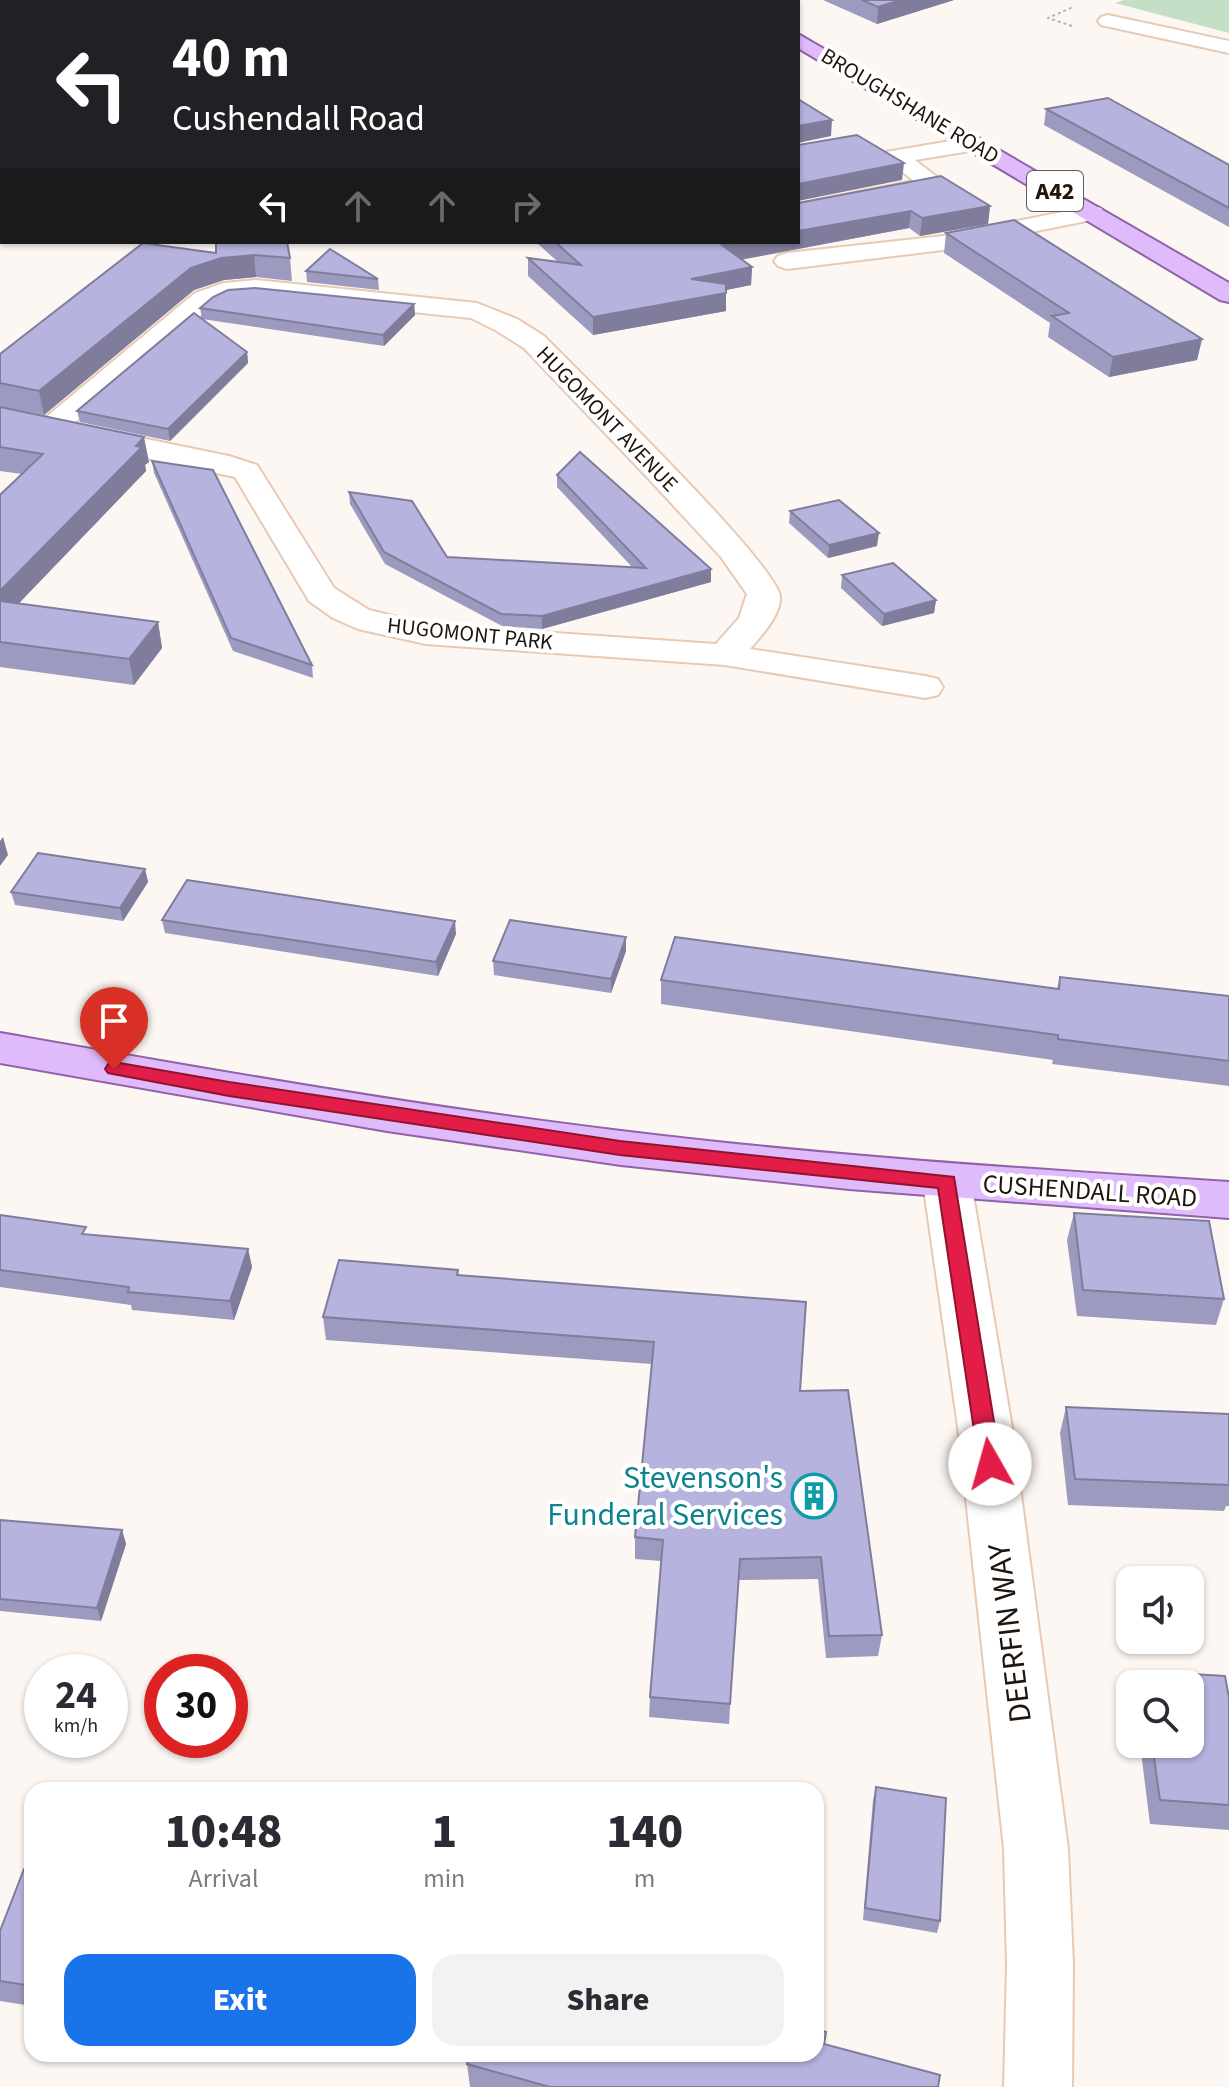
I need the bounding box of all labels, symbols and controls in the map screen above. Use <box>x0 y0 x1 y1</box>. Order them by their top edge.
text: 40 m <box>172 19 290 98</box>
icon: left <box>40 32 144 136</box>
street label: BROUGHSHANE ROAD <box>815 40 1005 172</box>
text: Cushendall Road <box>172 93 425 144</box>
road number: A42 <box>1027 171 1083 211</box>
icon: left <box>252 184 296 228</box>
icon: ahead <box>336 184 380 228</box>
icon: ahead <box>420 184 464 228</box>
icon: right <box>504 184 548 228</box>
street label: HUGOMONT AVENUE <box>529 339 685 499</box>
street label: HUGOMONT PARK <box>386 609 555 659</box>
pin <box>80 987 148 1069</box>
icon: arrive <box>92 999 136 1043</box>
street label: CUSHENDALL ROAD <box>982 1165 1198 1217</box>
position arrow <box>948 1422 1032 1506</box>
place label: Stevenson's Funderal Services <box>547 1455 783 1538</box>
building icon: Stevenson's Funderal Services <box>790 1472 838 1520</box>
street label: DEERFIN WAY <box>976 1540 1044 1725</box>
map controls <box>1116 1566 1204 1758</box>
button: sound <box>1116 1566 1204 1654</box>
speed limit sign: 30 <box>144 1654 248 1758</box>
text: 24 <box>55 1667 97 1724</box>
button: search <box>1116 1670 1204 1758</box>
text: km/h <box>54 1712 98 1740</box>
text: 10:48 <box>165 1798 282 1866</box>
text: 1 <box>431 1798 457 1866</box>
text: 140 <box>606 1798 683 1866</box>
text: Arrival <box>189 1860 259 1897</box>
text: min <box>423 1860 465 1897</box>
text: m <box>634 1860 655 1897</box>
button: Exit <box>64 1954 416 2046</box>
button: Share <box>432 1954 784 2046</box>

